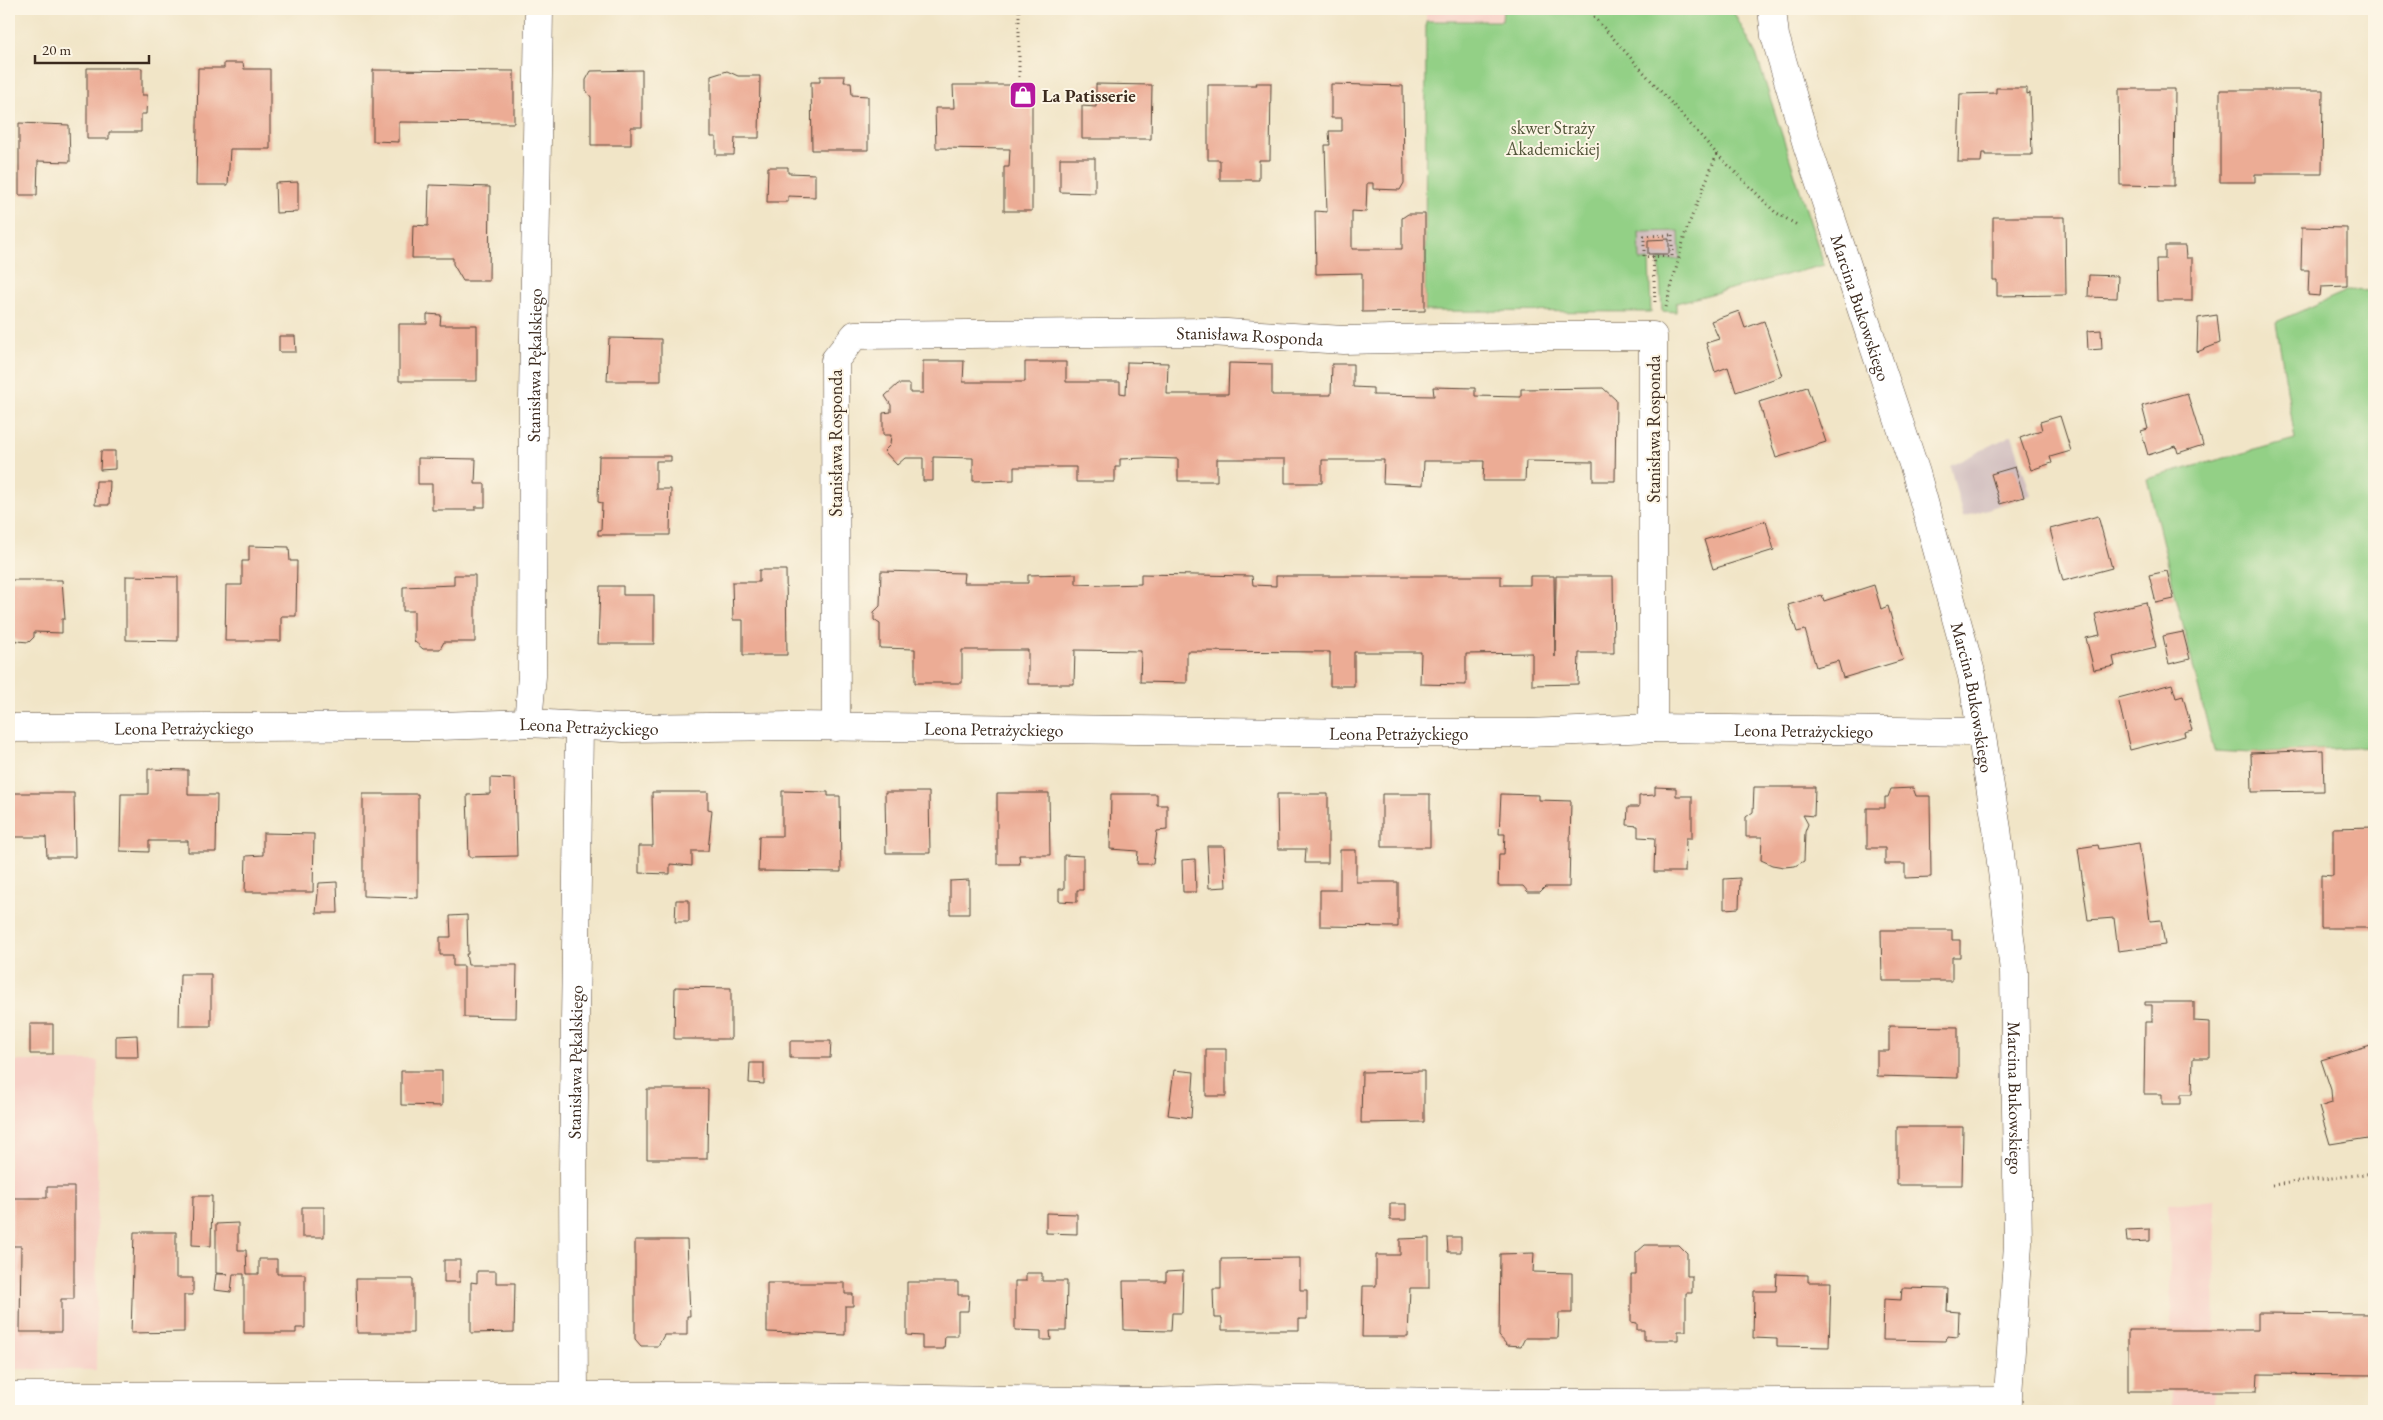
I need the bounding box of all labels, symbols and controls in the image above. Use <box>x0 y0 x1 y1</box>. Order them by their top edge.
scale bar <box>35 32 149 64</box>
text: 20 m <box>42 40 71 59</box>
shop icon: La Patisserie <box>1008 80 1038 110</box>
place label: La Patisserie <box>1042 84 1136 107</box>
park label: skwer Straży Akademickiej <box>1505 116 1600 160</box>
street label: Marcina Bukowskiego <box>1826 231 1896 384</box>
street label: Stanisława Pękalskiego <box>521 288 546 442</box>
street label: Stanisława Rosponda <box>1176 320 1325 350</box>
street label: Stanisława Rosponda <box>1642 355 1665 503</box>
street label: Stanisława Rosponda <box>824 369 847 517</box>
street label: Marcina Bukowskiego <box>1946 619 1999 774</box>
street label: Leona Petrażyckiego <box>519 711 659 740</box>
street label: Leona Petrażyckiego <box>114 715 254 739</box>
street label: Leona Petrażyckiego <box>924 716 1064 741</box>
street label: Leona Petrażyckiego <box>1734 717 1874 742</box>
street label: Leona Petrażyckiego <box>1329 721 1469 745</box>
street label: Stanisława Pękalskiego <box>562 985 587 1139</box>
street label: Marcina Bukowskiego <box>2003 1021 2028 1175</box>

